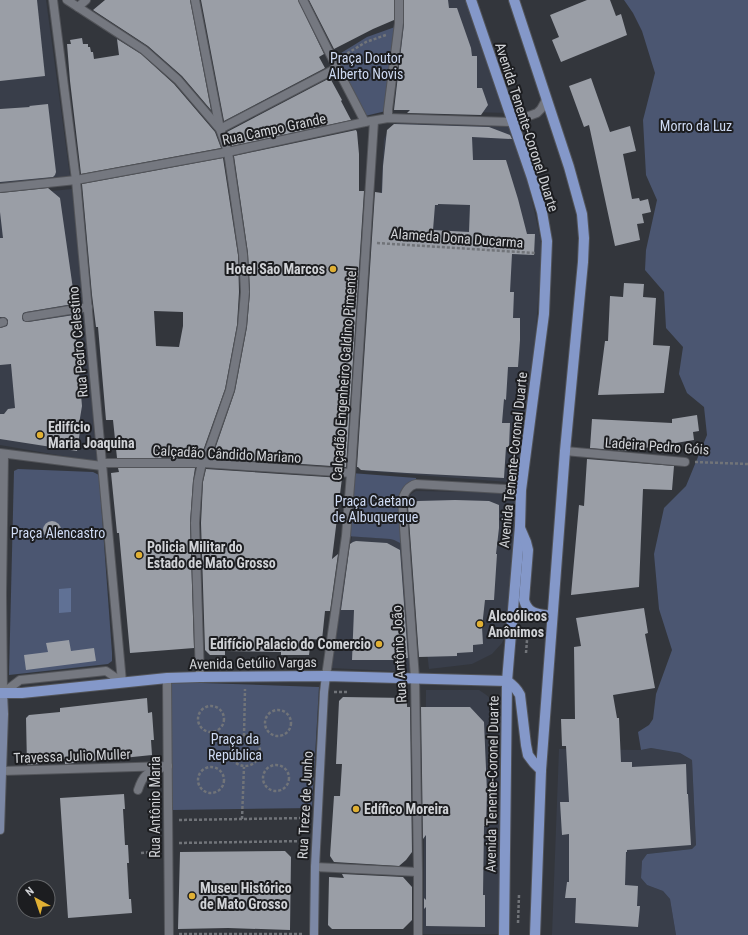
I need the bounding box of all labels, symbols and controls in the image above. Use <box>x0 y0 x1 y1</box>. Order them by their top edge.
street label: Avenida Tenente-Coronel Duarte <box>492 40 562 214</box>
park label: Praça Doutor Alberto Novis <box>329 50 403 82</box>
street label: Rua Campo Grande <box>221 110 328 148</box>
park label: Morro da Luz <box>660 118 732 134</box>
street label: Alameda Dona Ducarma <box>390 225 524 251</box>
place label: Hotel São Marcos <box>226 261 325 277</box>
marker: Hotel São Marcos <box>328 264 338 274</box>
street label: Calçadão Engenheiro Galdino Pimentel <box>329 267 359 481</box>
street label: Rua Pedro Celestino <box>65 286 91 398</box>
street label: Avenida Tenente-Coronel Duarte <box>496 371 530 549</box>
place label: Edifício Maria Joaquina <box>48 419 135 451</box>
marker: Edifício Maria Joaquina <box>35 430 45 440</box>
street label: Ladeira Pedro Góis <box>604 434 710 458</box>
street label: Calçadão Cândido Mariano <box>152 442 302 466</box>
park label: Praça Caetano de Albuquerque <box>332 493 419 525</box>
park label: Praça Alencastro <box>11 525 105 541</box>
place label: Policia Militar do Estado de Mato Grosso <box>147 539 276 571</box>
marker: Policia Militar do Estado de Mato Grosso <box>134 550 144 560</box>
street label: Rua Antônio João <box>388 605 410 703</box>
place label: Alcoólicos Anônimos <box>488 608 547 640</box>
marker: Alcoólicos Anônimos <box>475 619 485 629</box>
place label: Edifício Palacio do Comercio <box>210 636 371 652</box>
marker: Edifício Palacio do Comercio <box>374 639 384 649</box>
street label: Avenida Getúlio Vargas <box>189 654 317 672</box>
street label: Avenida Tenente-Coronel Duarte <box>482 695 502 873</box>
park label: Praça da República <box>208 731 262 763</box>
street label: Travessa Julio Muller <box>13 746 131 766</box>
street label: Rua Treze de Junho <box>294 751 316 859</box>
street label: Rua Antônio Maria <box>147 756 163 858</box>
place label: Edífico Moreira <box>364 801 449 817</box>
marker: Edífico Moreira <box>351 804 361 814</box>
north arrow <box>16 879 56 919</box>
place label: Museu Histórico de Mato Grosso <box>200 880 292 912</box>
text: N <box>23 884 37 899</box>
marker: Museu Histórico de Mato Grosso <box>187 891 197 901</box>

